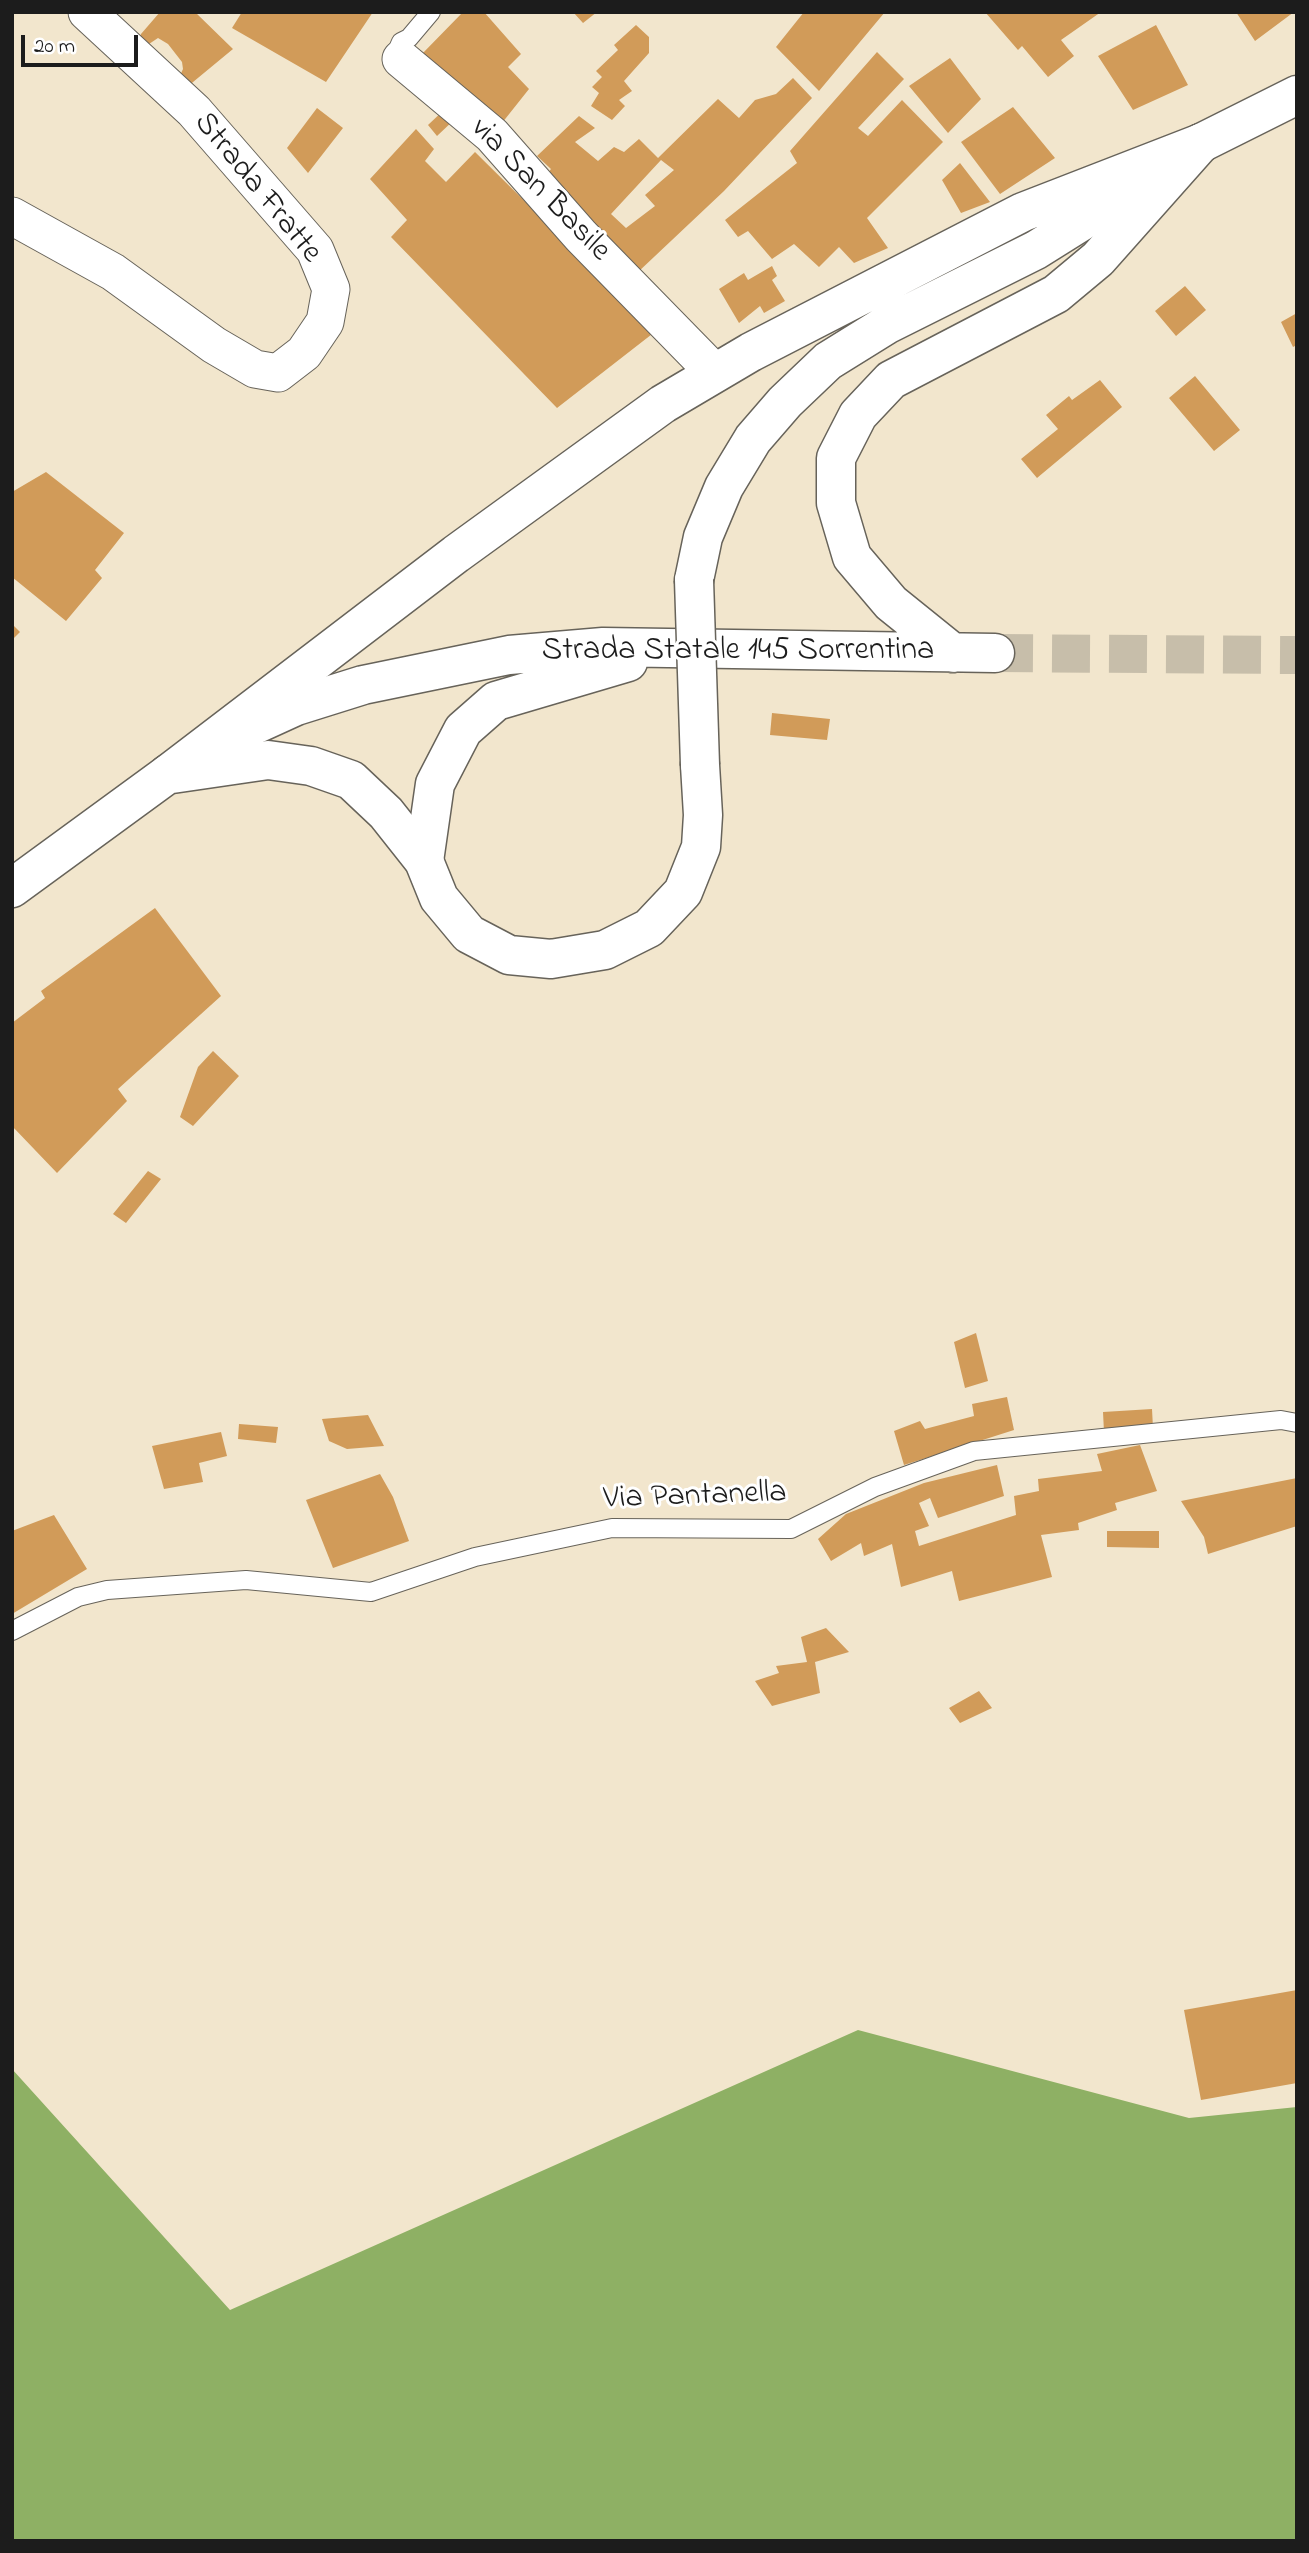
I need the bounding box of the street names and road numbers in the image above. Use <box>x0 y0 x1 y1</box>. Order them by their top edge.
street label: Strada Fratte <box>184 106 328 272</box>
street label: via San Basile <box>461 111 617 271</box>
street label: Strada Statale 145 Sorrentina <box>542 634 934 672</box>
street label: Via Pantanella <box>603 1476 787 1520</box>

